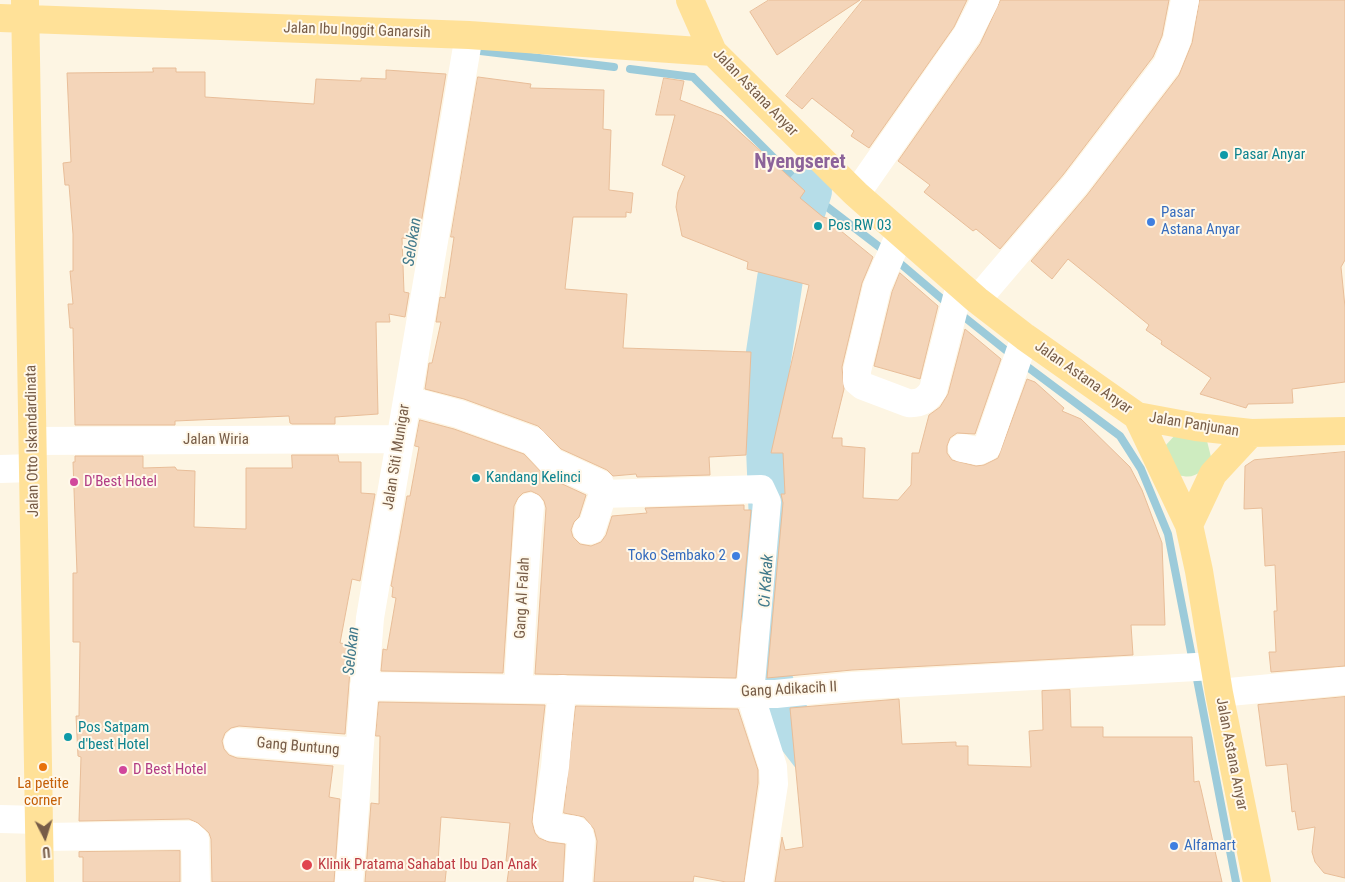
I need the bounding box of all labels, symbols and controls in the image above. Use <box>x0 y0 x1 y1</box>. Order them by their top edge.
street label: Jalan Ibu Inggit Ganarsih <box>283 19 431 43</box>
street label: Jalan Astana Anyar <box>709 46 801 140</box>
place label: Pasar Anyar <box>1234 146 1305 164</box>
marker: Pasar Anyar <box>1218 149 1230 161</box>
district label: Nyengseret <box>754 151 846 175</box>
place label: Pasar Astana Anyar <box>1161 204 1240 239</box>
water label: Selokan <box>400 216 426 268</box>
marker: Pasar Astana Anyar <box>1145 216 1157 228</box>
place label: Pos RW 03 <box>828 217 892 235</box>
marker: Pos RW 03 <box>812 220 824 232</box>
street label: Jalan Astana Anyar <box>1031 338 1135 418</box>
street label: Jalan Otto Iskandardinata <box>23 365 43 517</box>
street label: Jalan Siti Munigar <box>380 403 414 511</box>
street label: Jalan Panjunan <box>1148 409 1240 441</box>
street label: Jalan Wiria <box>183 431 249 449</box>
place label: Kandang Kelinci <box>486 469 581 487</box>
marker: Kandang Kelinci <box>470 472 482 484</box>
place label: D'Best Hotel <box>84 473 157 491</box>
marker: D'Best Hotel <box>68 476 80 488</box>
place label: Toko Sembako 2 <box>628 547 726 565</box>
marker: Toko Sembako 2 <box>730 550 742 562</box>
water label: Ci Kakak <box>756 554 778 608</box>
street label: Gang Al Falah <box>512 557 534 639</box>
water label: Selokan <box>340 626 364 676</box>
street label: Gang Adikacih II <box>741 678 837 702</box>
street label: Jalan Astana Anyar <box>1211 696 1251 812</box>
place label: Pos Satpam d'best Hotel <box>78 719 149 754</box>
marker: Pos Satpam d'best Hotel <box>62 731 74 743</box>
street label: Gang Buntung <box>256 734 340 760</box>
marker: La petite corner <box>37 761 49 773</box>
place label: D Best Hotel <box>133 761 207 779</box>
marker: D Best Hotel <box>117 764 129 776</box>
place label: La petite corner <box>17 775 69 810</box>
north arrow <box>20 812 70 862</box>
place label: Alfamart <box>1184 837 1236 855</box>
marker: Alfamart <box>1168 840 1180 852</box>
text: U <box>42 844 51 860</box>
place label: Klinik Pratama Sahabat Ibu Dan Anak <box>318 856 537 874</box>
marker: Klinik Pratama Sahabat Ibu Dan Anak <box>300 858 314 872</box>

